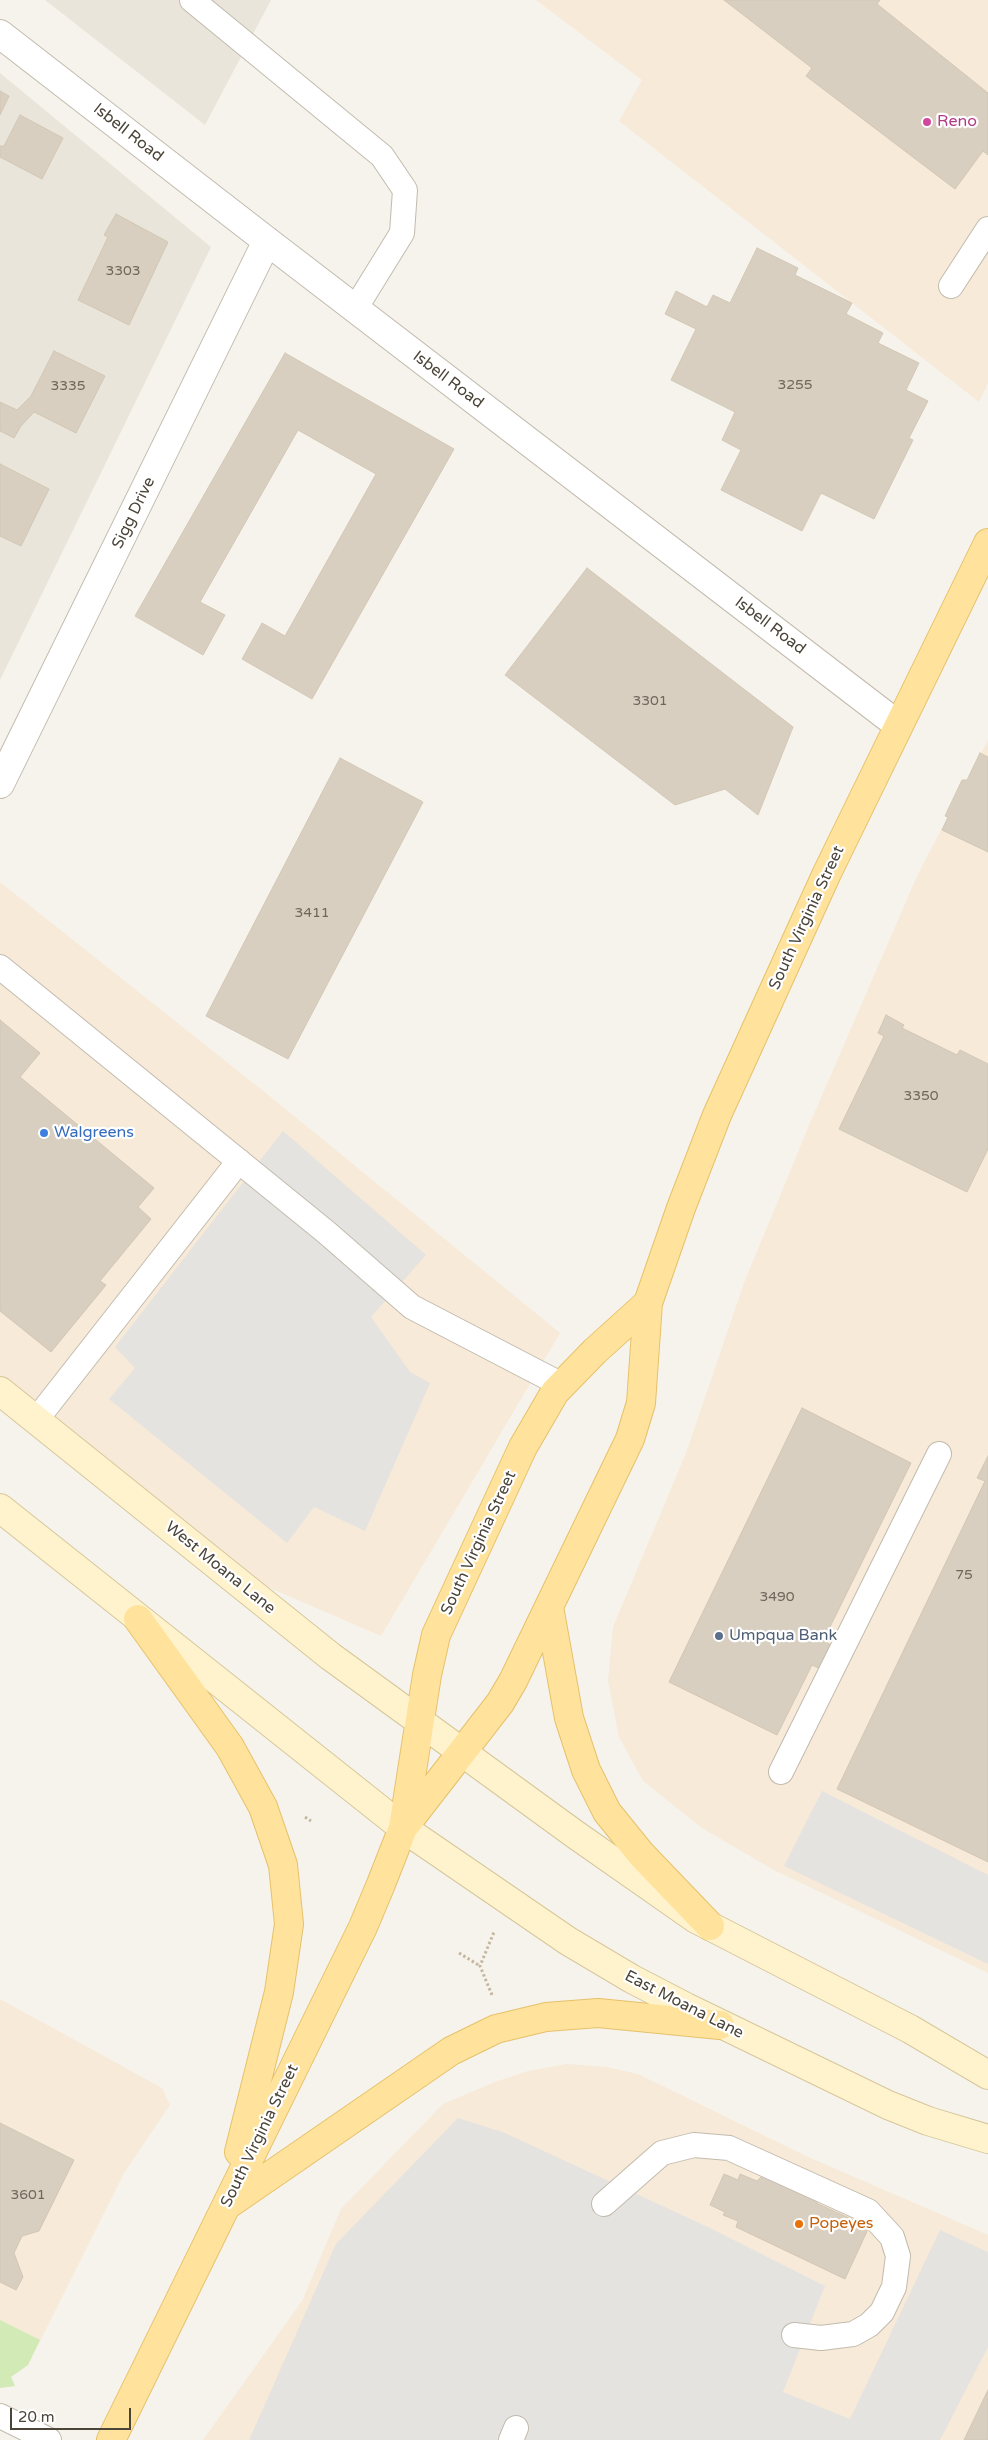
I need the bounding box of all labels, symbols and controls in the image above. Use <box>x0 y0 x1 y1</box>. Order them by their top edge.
street label: Isbell Road <box>89 100 167 166</box>
place label: Reno <box>937 112 977 132</box>
marker: Reno <box>921 116 933 128</box>
house number: 3303 <box>105 263 141 279</box>
street label: Isbell Road <box>409 347 487 413</box>
house number: 3255 <box>777 377 813 393</box>
house number: 3335 <box>50 378 86 394</box>
street label: Sigg Drive <box>108 474 160 552</box>
street label: Isbell Road <box>731 593 809 659</box>
house number: 3301 <box>632 693 668 709</box>
street label: South Virginia Street <box>765 843 849 993</box>
house number: 3411 <box>294 905 330 921</box>
house number: 3350 <box>903 1088 939 1104</box>
place label: Walgreens <box>54 1123 134 1143</box>
marker: Walgreens <box>38 1127 50 1139</box>
street label: South Virginia Street <box>437 1468 521 1618</box>
street label: West Moana Lane <box>161 1518 279 1618</box>
house number: 75 <box>955 1567 973 1583</box>
house number: 3490 <box>759 1589 795 1605</box>
place label: Umpqua Bank <box>729 1626 837 1646</box>
marker: Umpqua Bank <box>713 1630 725 1642</box>
street label: East Moana Lane <box>621 1967 747 2043</box>
street label: South Virginia Street <box>217 2061 303 2211</box>
house number: 3601 <box>10 2187 46 2203</box>
place label: Popeyes <box>809 2214 874 2234</box>
marker: Popeyes <box>793 2218 805 2230</box>
scale bar <box>12 2398 134 2430</box>
text: 20 m <box>18 2408 55 2426</box>

